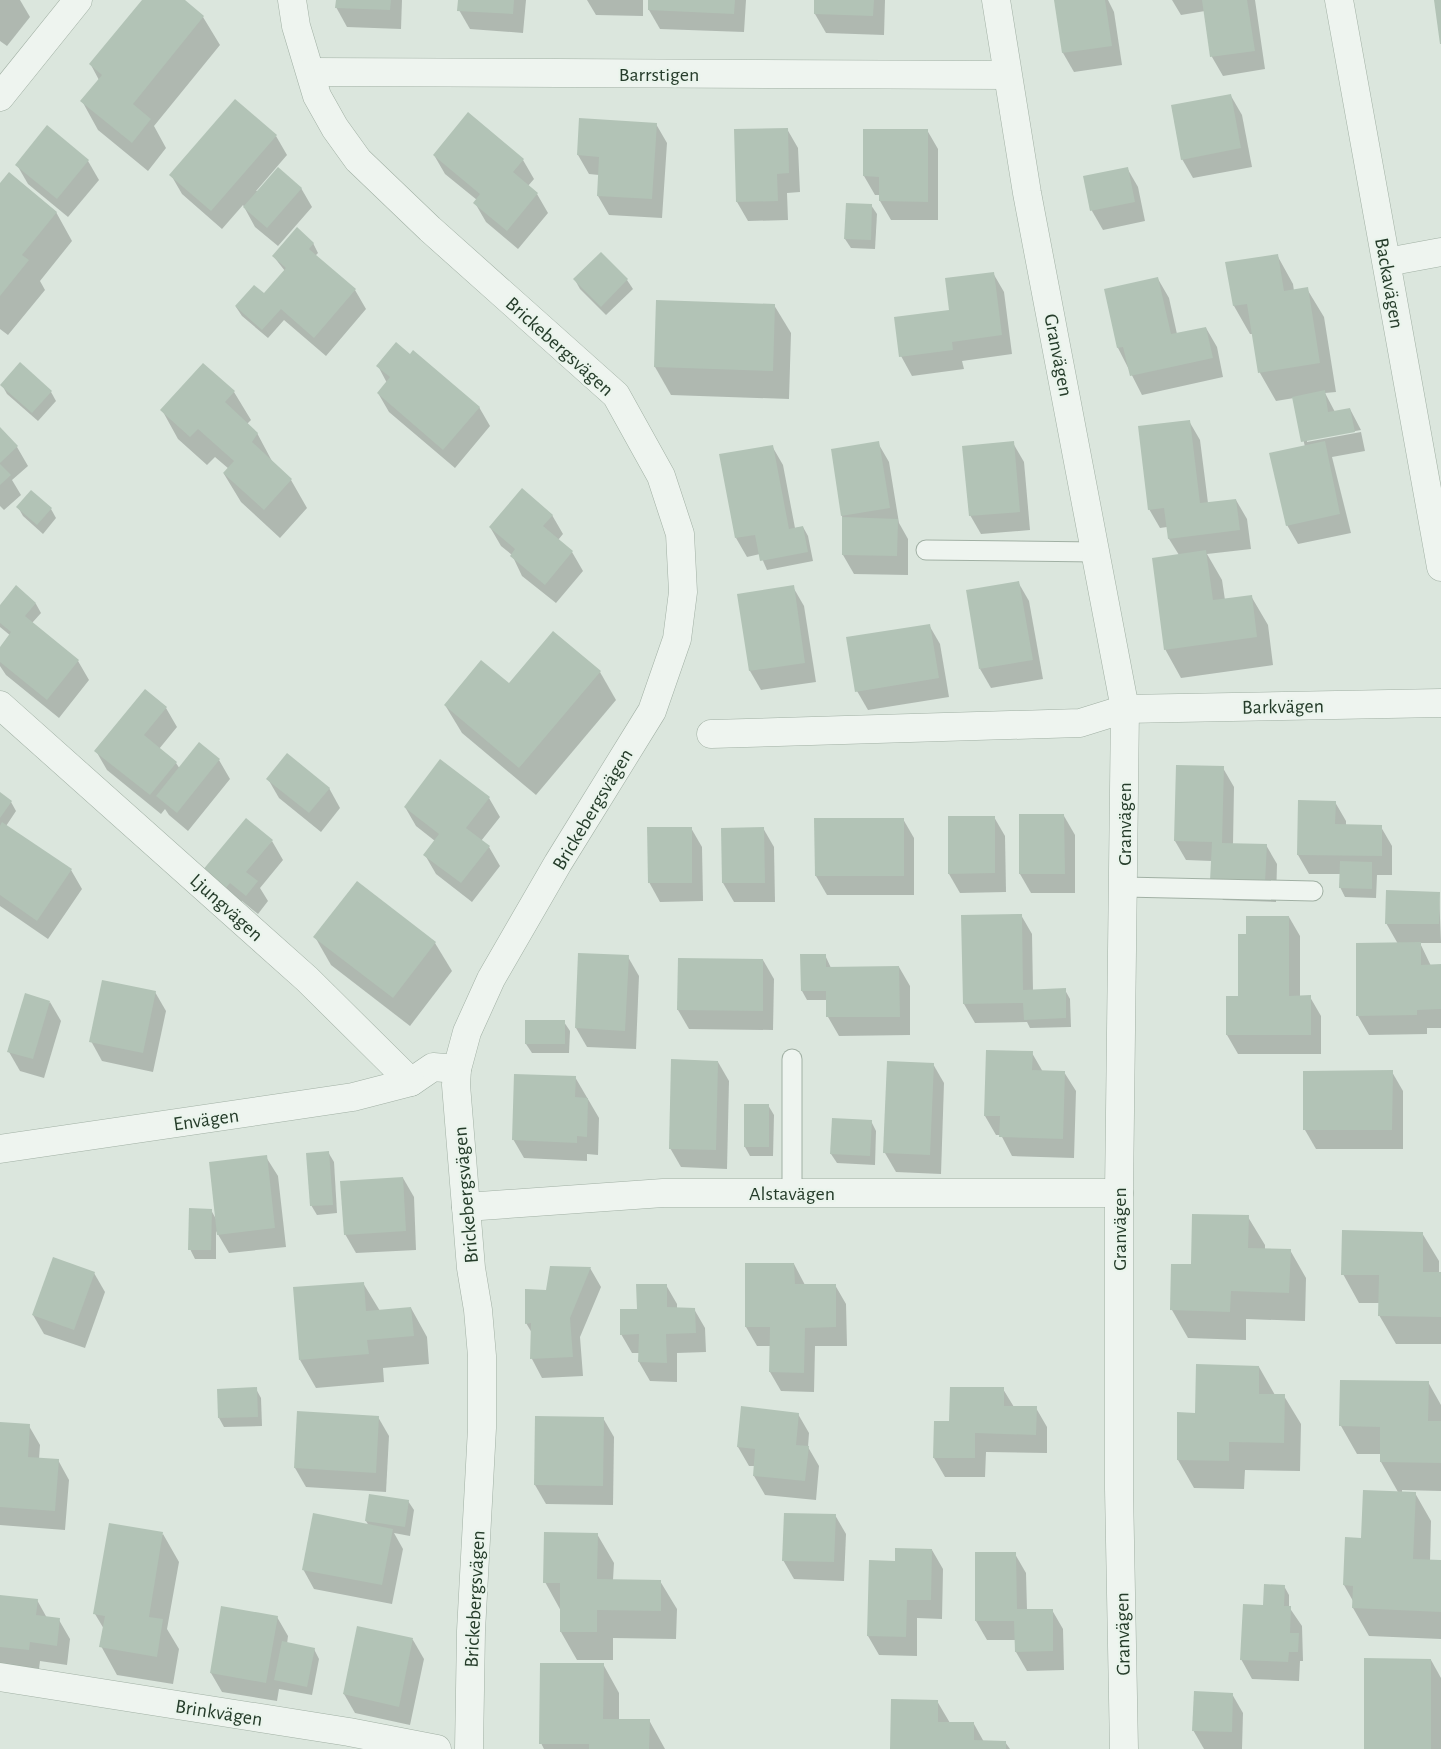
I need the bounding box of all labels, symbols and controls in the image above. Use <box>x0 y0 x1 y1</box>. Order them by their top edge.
street label: Barrstigen <box>619 65 699 85</box>
street label: Backavägen <box>1371 236 1407 330</box>
street label: Brickebergsvägen <box>502 293 617 400</box>
street label: Granvägen <box>1040 312 1076 398</box>
street label: Barkvägen <box>1242 696 1324 718</box>
street label: Brickebergsvägen <box>549 746 637 874</box>
street label: Granvägen <box>1115 782 1135 866</box>
street label: Ljungvägen <box>186 870 267 945</box>
street label: Envägen <box>172 1105 240 1134</box>
street label: Brickebergsvägen <box>450 1126 482 1264</box>
street label: Alstavägen <box>749 1184 835 1204</box>
street label: Granvägen <box>1110 1187 1130 1271</box>
street label: Brickebergsvägen <box>461 1530 489 1668</box>
street label: Granvägen <box>1112 1592 1134 1676</box>
street label: Brinkvägen <box>174 1696 264 1730</box>

